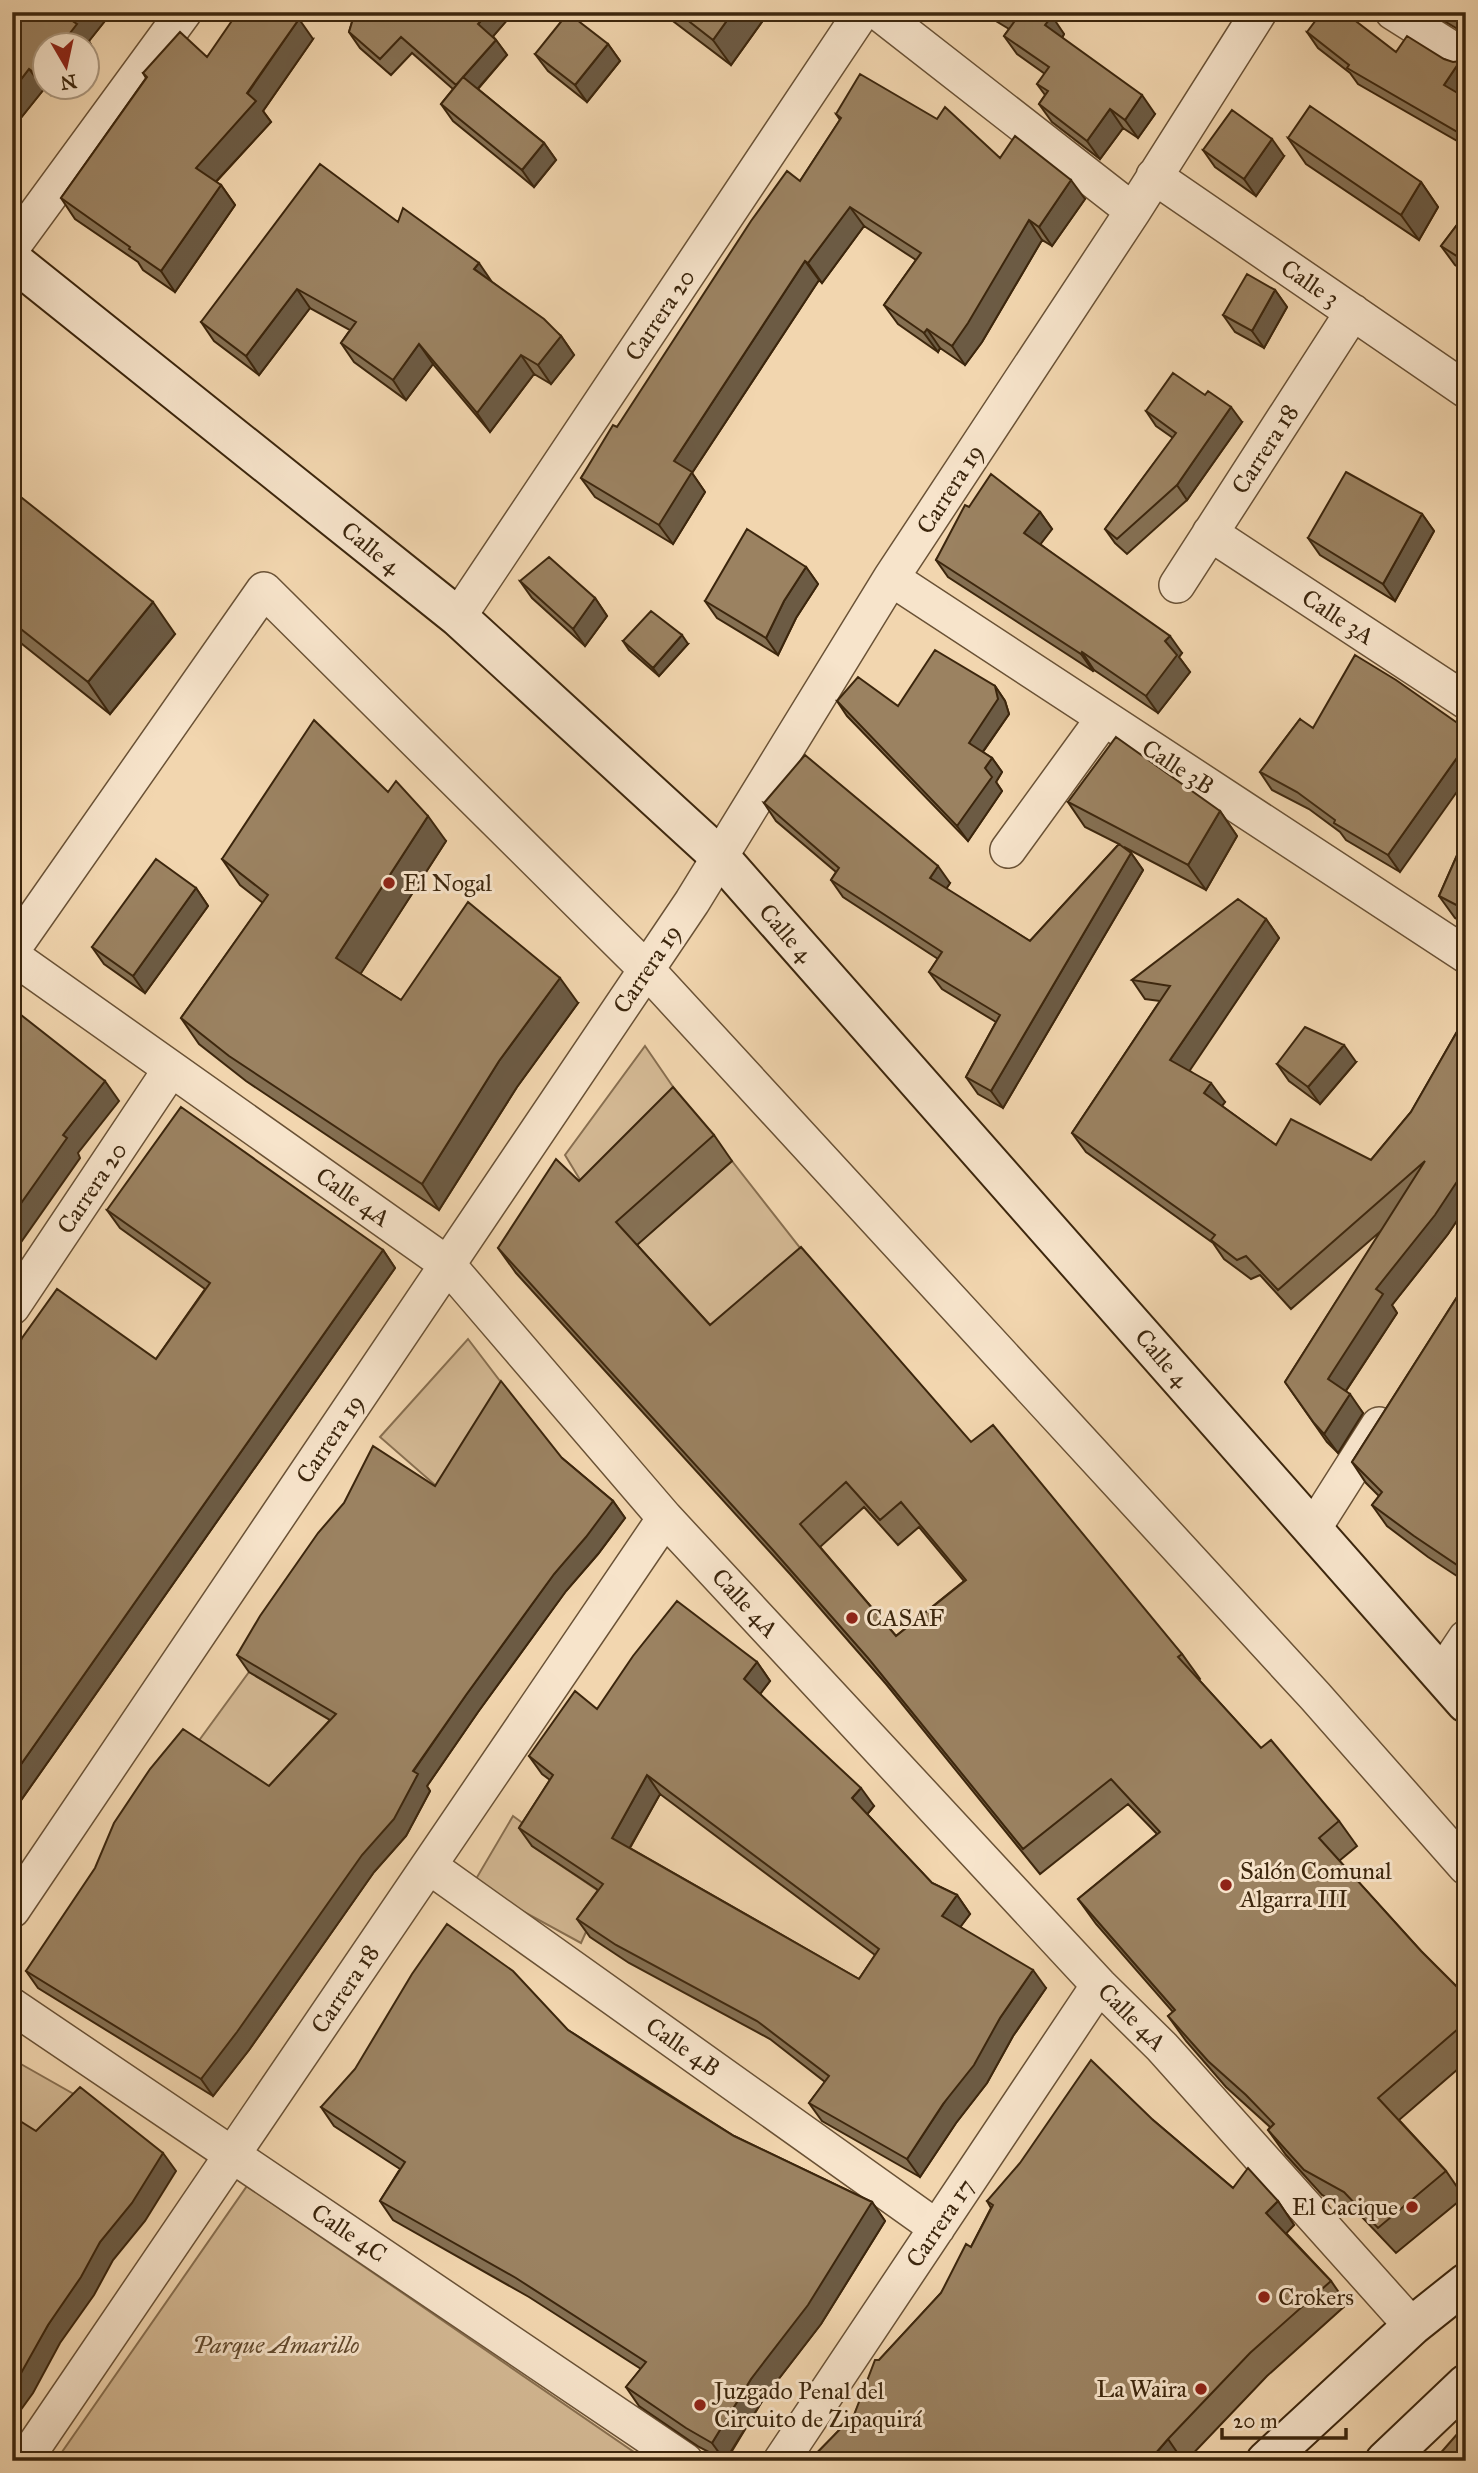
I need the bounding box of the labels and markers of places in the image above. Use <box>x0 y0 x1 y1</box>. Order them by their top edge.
place label: El Nogal <box>403 868 492 898</box>
marker: El Nogal <box>381 875 397 891</box>
place label: CASAF <box>866 1603 944 1633</box>
marker: CASAF <box>844 1610 860 1626</box>
place label: Salón Comunal Algarra III <box>1239 1856 1392 1914</box>
marker: Salón Comunal Algarra III <box>1218 1877 1234 1893</box>
place label: El Cacique <box>1292 2192 1398 2222</box>
marker: El Cacique <box>1404 2199 1420 2215</box>
place label: Crokers <box>1278 2282 1354 2312</box>
marker: Crokers <box>1256 2289 1272 2305</box>
place label: La Waira <box>1096 2374 1188 2404</box>
place label: Juzgado Penal del Circuito de Zipaquirá <box>711 2376 923 2434</box>
marker: La Waira <box>1193 2381 1209 2397</box>
marker: Juzgado Penal del Circuito de Zipaquirá <box>692 2397 708 2413</box>

